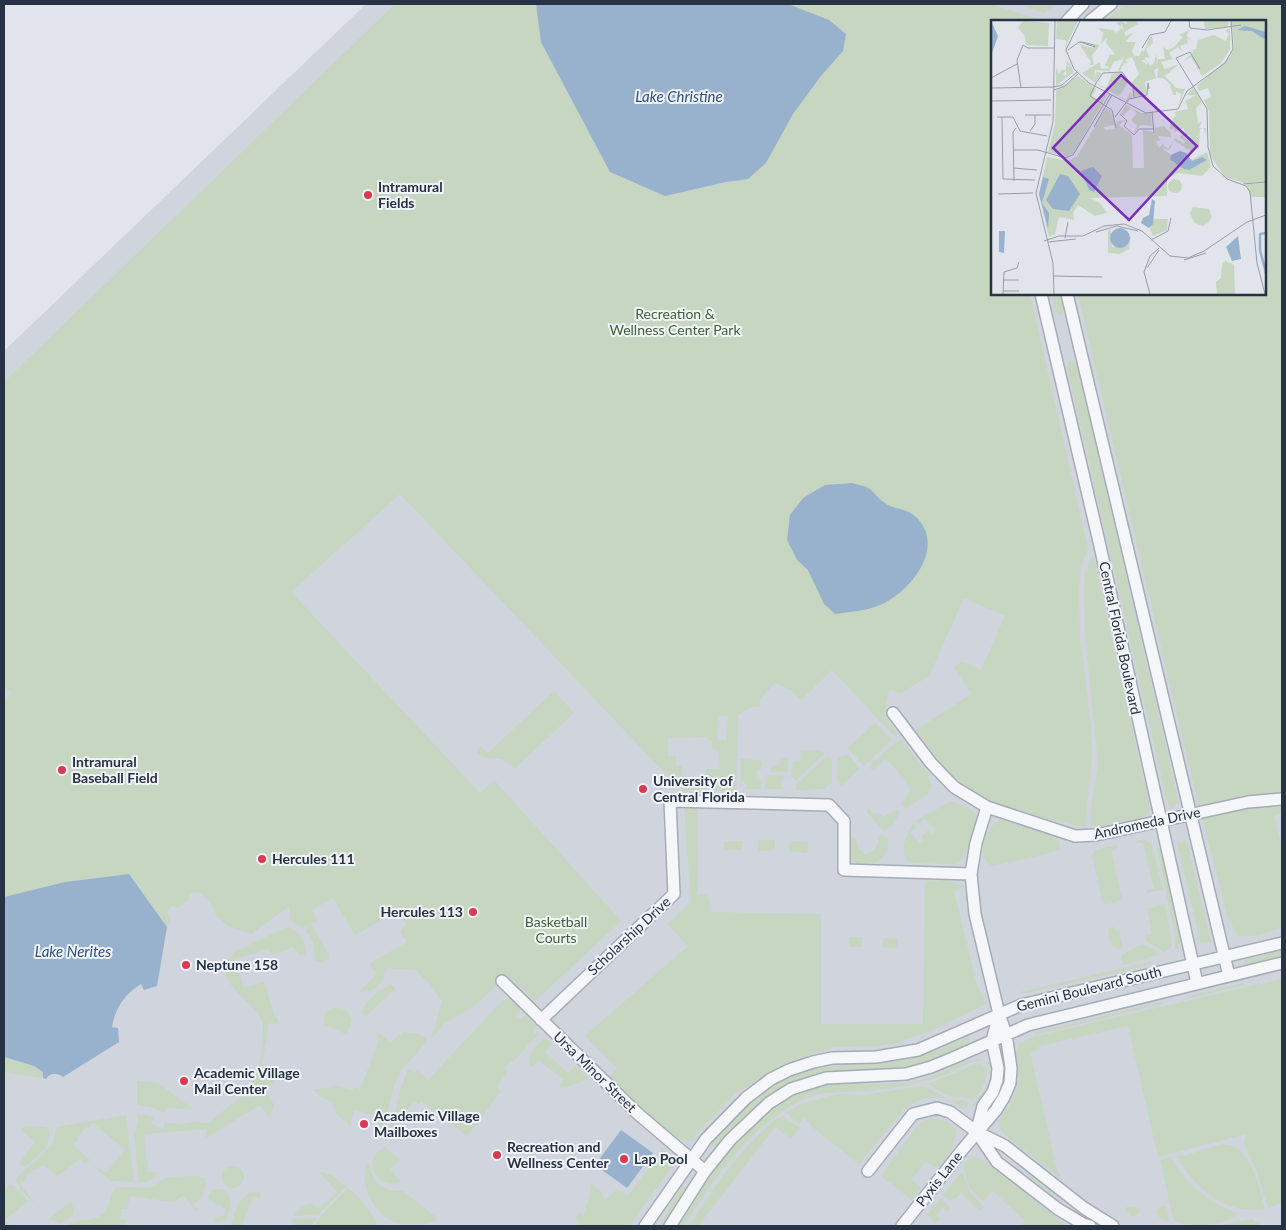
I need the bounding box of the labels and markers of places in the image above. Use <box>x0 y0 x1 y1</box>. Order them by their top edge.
place label: Intramural Fields <box>378 178 443 211</box>
marker: Intramural Fields <box>362 189 374 201</box>
place label: Intramural Baseball Field <box>72 753 158 786</box>
marker: Intramural Baseball Field <box>56 764 68 776</box>
place label: University of Central Florida <box>653 772 745 805</box>
marker: University of Central Florida <box>637 783 649 795</box>
place label: Hercules 111 <box>272 850 355 867</box>
marker: Hercules 111 <box>256 853 268 865</box>
place label: Hercules 113 <box>380 903 463 920</box>
marker: Hercules 113 <box>467 906 479 918</box>
place label: Neptune 158 <box>196 956 278 973</box>
marker: Neptune 158 <box>180 959 192 971</box>
place label: Academic Village Mail Center <box>193 1064 300 1097</box>
marker: Academic Village Mail Center <box>178 1075 190 1087</box>
place label: Academic Village Mailboxes <box>373 1107 480 1140</box>
marker: Academic Village Mailboxes <box>358 1118 370 1130</box>
place label: Recreation and Wellness Center <box>507 1138 609 1171</box>
marker: Recreation and Wellness Center <box>491 1149 503 1161</box>
place label: Lap Pool <box>634 1150 688 1167</box>
marker: Lap Pool <box>618 1153 630 1165</box>

